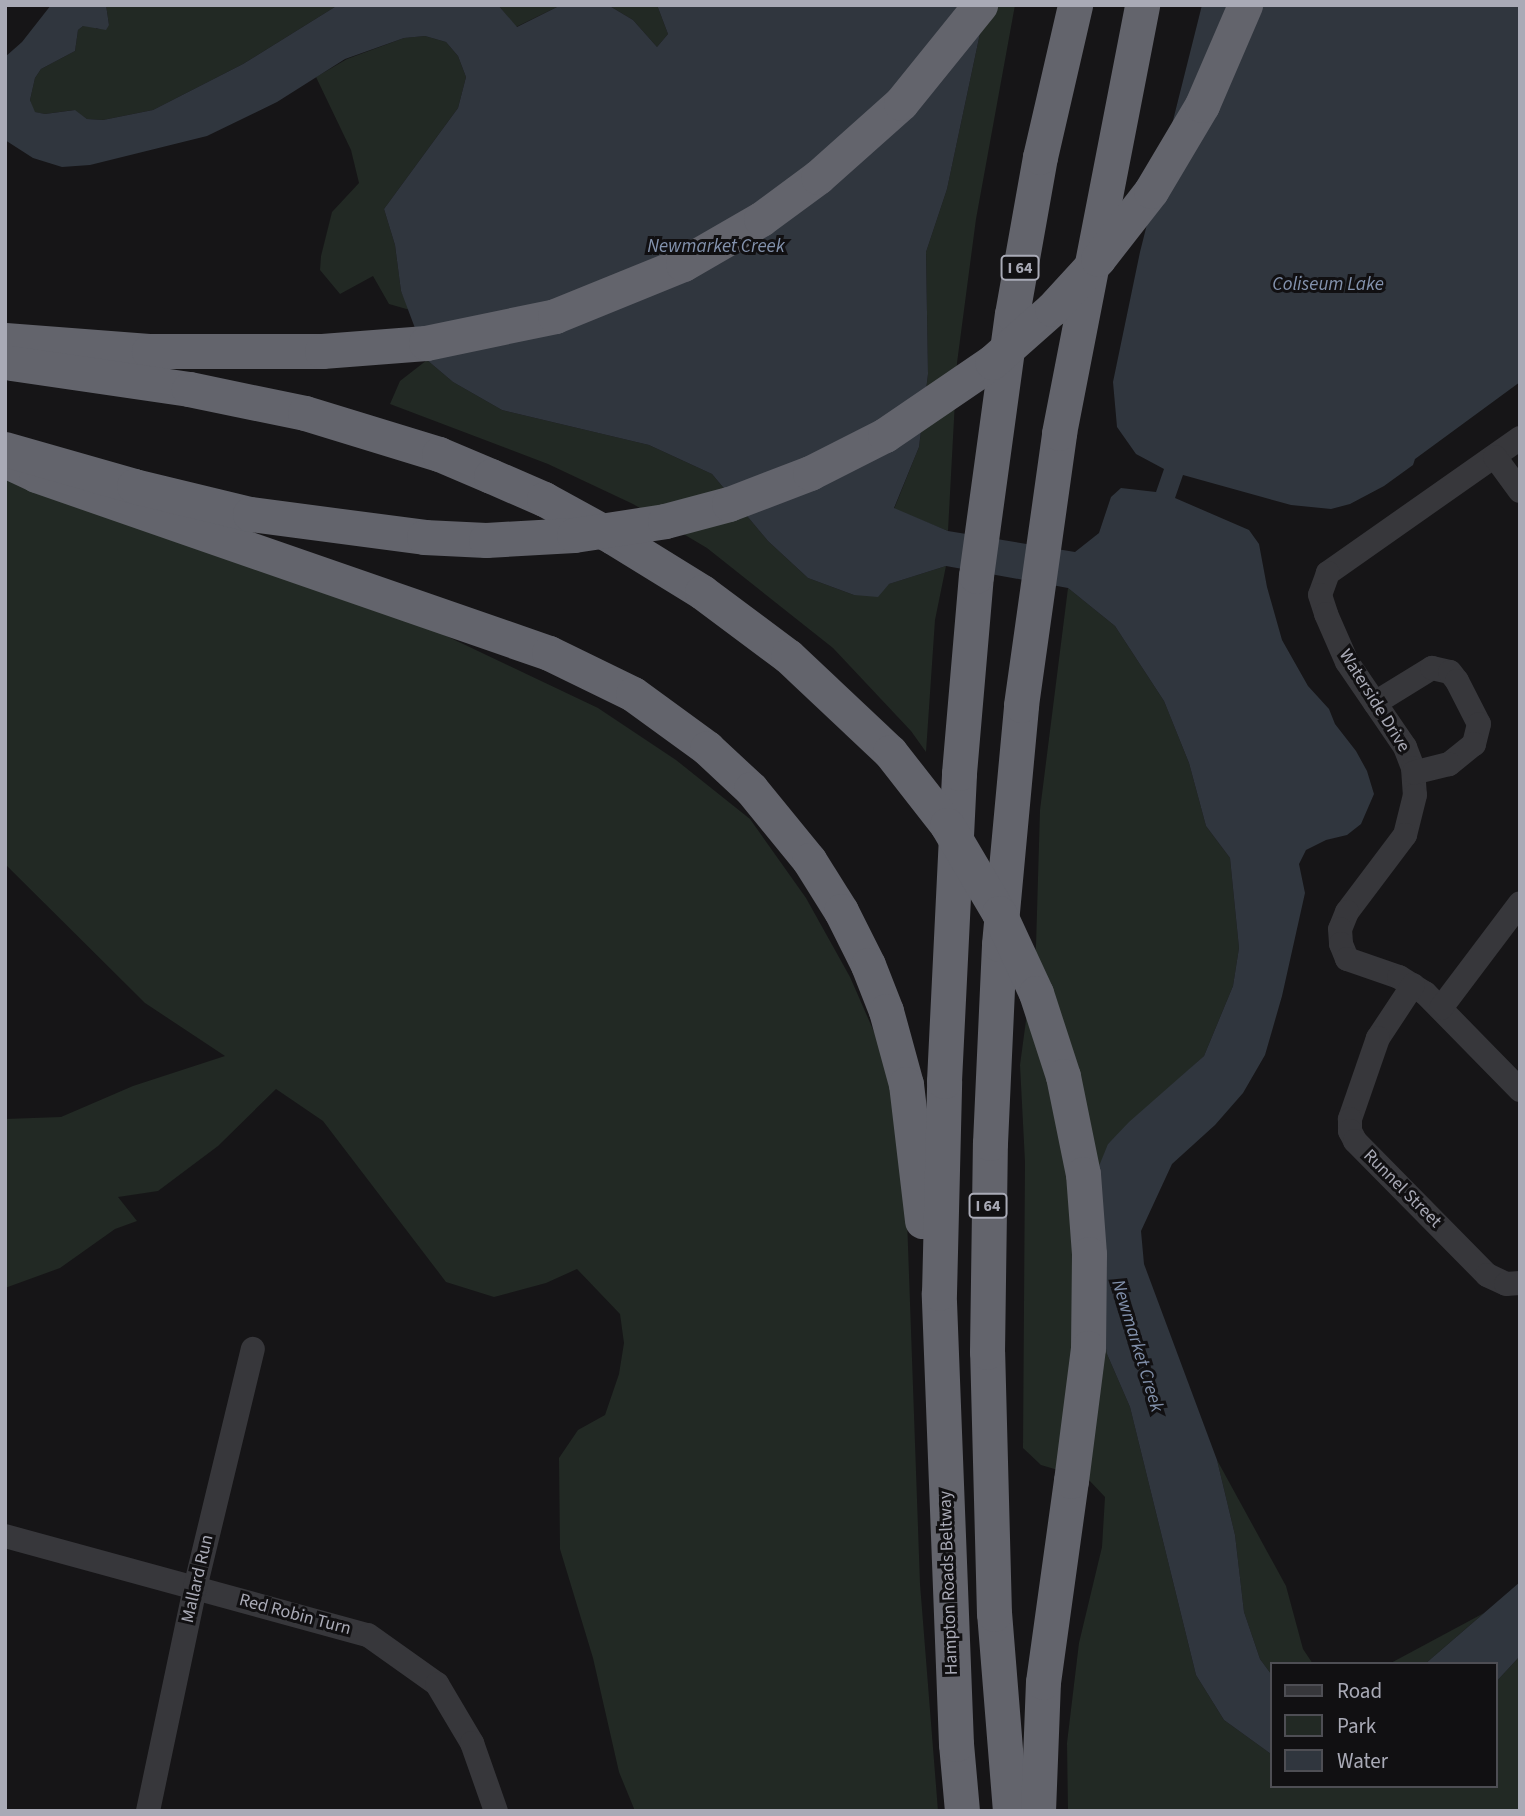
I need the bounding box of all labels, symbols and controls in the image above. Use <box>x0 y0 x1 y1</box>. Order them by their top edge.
water label: Newmarket Creek <box>647 236 785 258</box>
road number: I 64 <box>999 256 1041 280</box>
water label: Coliseum Lake <box>1272 274 1384 296</box>
street label: Waterside Drive <box>1334 646 1414 756</box>
street label: Runnel Street <box>1358 1145 1446 1233</box>
road number: I 64 <box>967 1194 1009 1218</box>
water label: Newmarket Creek <box>1106 1277 1168 1415</box>
street label: Hampton Roads Beltway <box>935 1490 963 1676</box>
street label: Mallard Run <box>177 1533 219 1625</box>
street label: Red Robin Turn <box>237 1590 353 1640</box>
legend <box>1270 1662 1497 1788</box>
text: Road <box>1337 1676 1382 1706</box>
text: Park <box>1337 1711 1376 1741</box>
text: Water <box>1337 1746 1388 1776</box>

